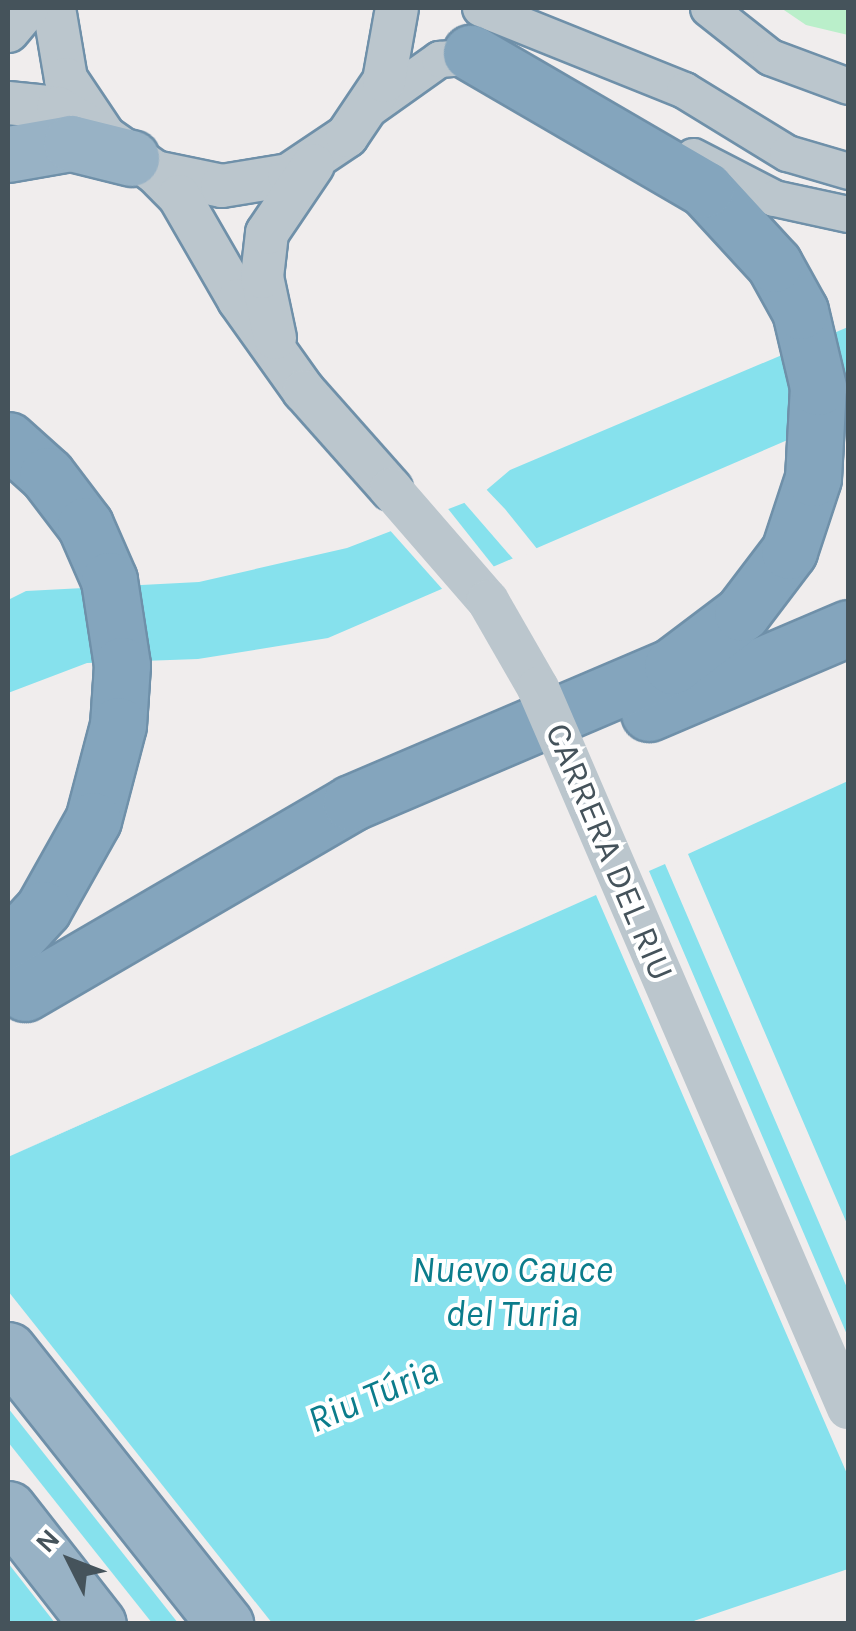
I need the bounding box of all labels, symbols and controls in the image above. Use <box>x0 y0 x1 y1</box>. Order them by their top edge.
street label: CARRERA DEL RIU <box>536 717 682 987</box>
water label: Nuevo Cauce del Turia <box>411 1247 613 1336</box>
water label: Riu Túria <box>301 1347 445 1443</box>
north arrow <box>20 1511 120 1611</box>
text: N <box>28 1522 66 1559</box>

